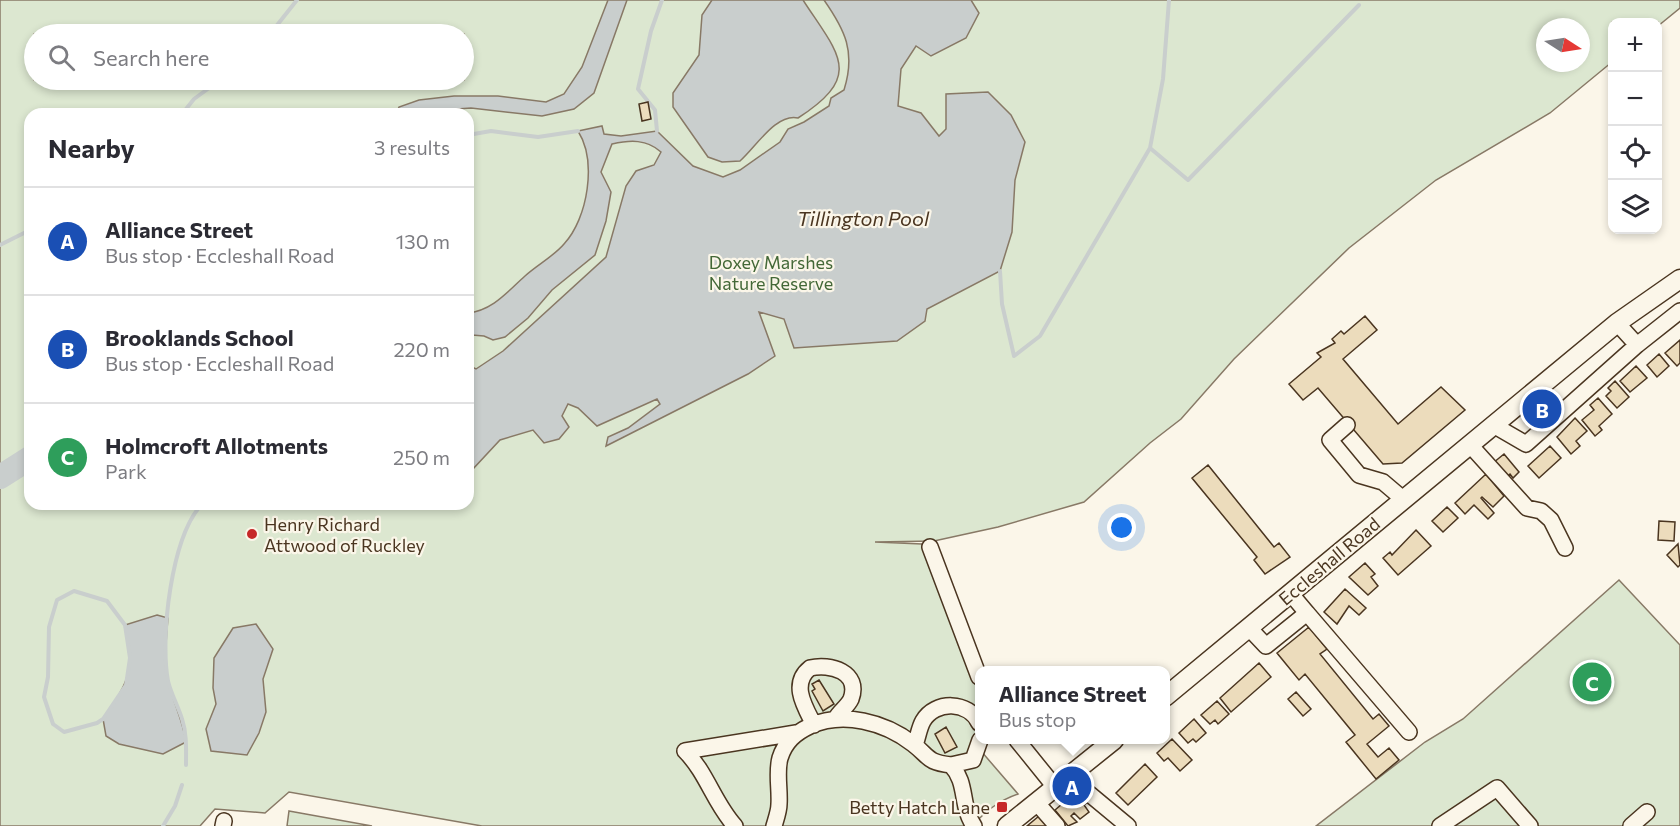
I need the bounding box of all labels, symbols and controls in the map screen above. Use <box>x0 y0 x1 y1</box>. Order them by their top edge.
north arrow <box>1536 18 1590 72</box>
map controls <box>1608 18 1662 234</box>
button: + <box>1608 18 1662 72</box>
search box <box>24 24 474 90</box>
icon: search <box>45 41 78 74</box>
text: Search here <box>93 44 209 71</box>
button: − <box>1608 72 1662 126</box>
button: locate <box>1608 126 1662 180</box>
text: Nearby <box>48 132 135 163</box>
text: 3 results <box>374 135 450 159</box>
button: layers <box>1608 180 1662 234</box>
water label: Tillington Pool <box>797 206 930 230</box>
text: Alliance Street <box>105 216 253 243</box>
text: A <box>60 229 75 253</box>
text: 130 m <box>396 229 450 253</box>
text: Bus stop · Eccleshall Road <box>105 243 334 267</box>
park label: Doxey Marshes Nature Reserve <box>709 251 833 294</box>
text: Brooklands School <box>105 324 294 351</box>
text: B <box>61 337 74 361</box>
text: 220 m <box>394 337 450 361</box>
text: Bus stop · Eccleshall Road <box>105 351 334 375</box>
pin: B <box>1522 386 1562 432</box>
text: Holmcroft Allotments <box>105 432 328 459</box>
text: C <box>61 445 74 469</box>
text: 250 m <box>393 445 450 469</box>
text: Park <box>105 459 147 483</box>
street label: Eccleshall Road <box>1274 512 1384 610</box>
place label: Henry Richard Attwood of Ruckley <box>264 513 425 556</box>
your location <box>1107 513 1136 542</box>
marker: Henry Richard Attwood of Ruckley <box>245 527 259 541</box>
pin: C <box>1572 660 1612 704</box>
popup <box>975 666 1170 744</box>
text: Alliance Street <box>998 680 1147 707</box>
text: Bus stop <box>998 707 1076 731</box>
pin: A <box>1052 764 1092 808</box>
place label: Betty Hatch Lane <box>849 796 990 818</box>
marker: Betty Hatch Lane <box>995 800 1009 814</box>

